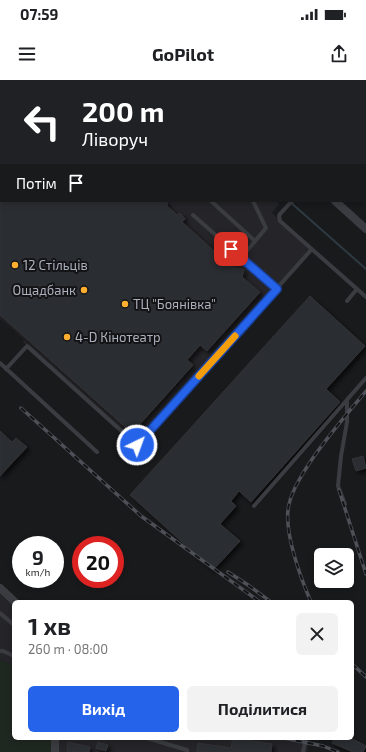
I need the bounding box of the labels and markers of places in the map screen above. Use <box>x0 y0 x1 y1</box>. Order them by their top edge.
pin <box>214 232 248 266</box>
place label: 12 Стільців <box>23 257 88 273</box>
marker: 12 Стільців <box>10 260 20 270</box>
place label: Ощадбанк <box>13 282 76 298</box>
marker: Ощадбанк <box>79 285 89 295</box>
place label: ТЦ "Боянівка" <box>133 296 216 312</box>
marker: ТЦ "Боянівка" <box>120 299 130 309</box>
place label: 4-D Кінотеатр <box>75 329 161 345</box>
marker: 4-D Кінотеатр <box>62 332 72 342</box>

